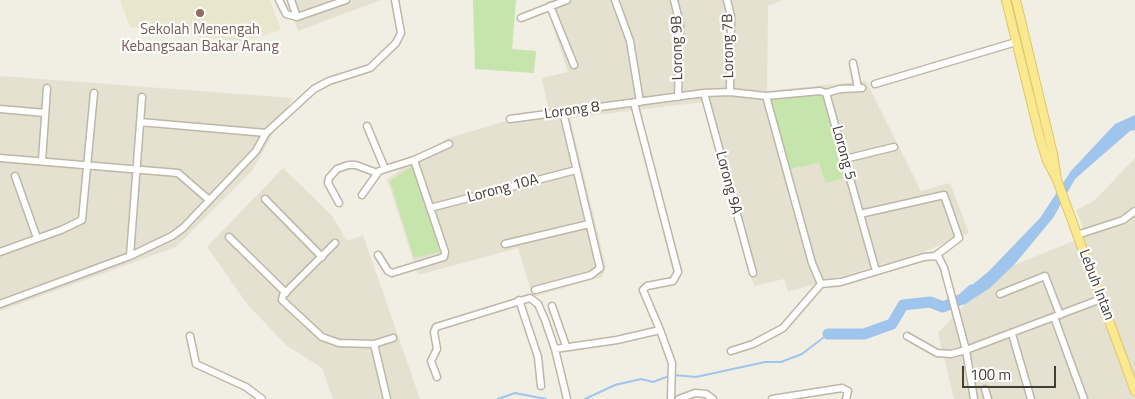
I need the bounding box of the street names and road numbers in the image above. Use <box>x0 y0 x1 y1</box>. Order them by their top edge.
street label: Lorong 7B <box>719 14 739 78</box>
street label: Lorong 9B <box>668 16 688 80</box>
street label: Lorong 8 <box>543 98 601 124</box>
street label: Lorong 5 <box>827 124 859 182</box>
street label: Lorong 9A <box>711 150 745 216</box>
street label: Lorong 10A <box>466 171 540 207</box>
street label: Lebuh Intan <box>1074 247 1118 323</box>

